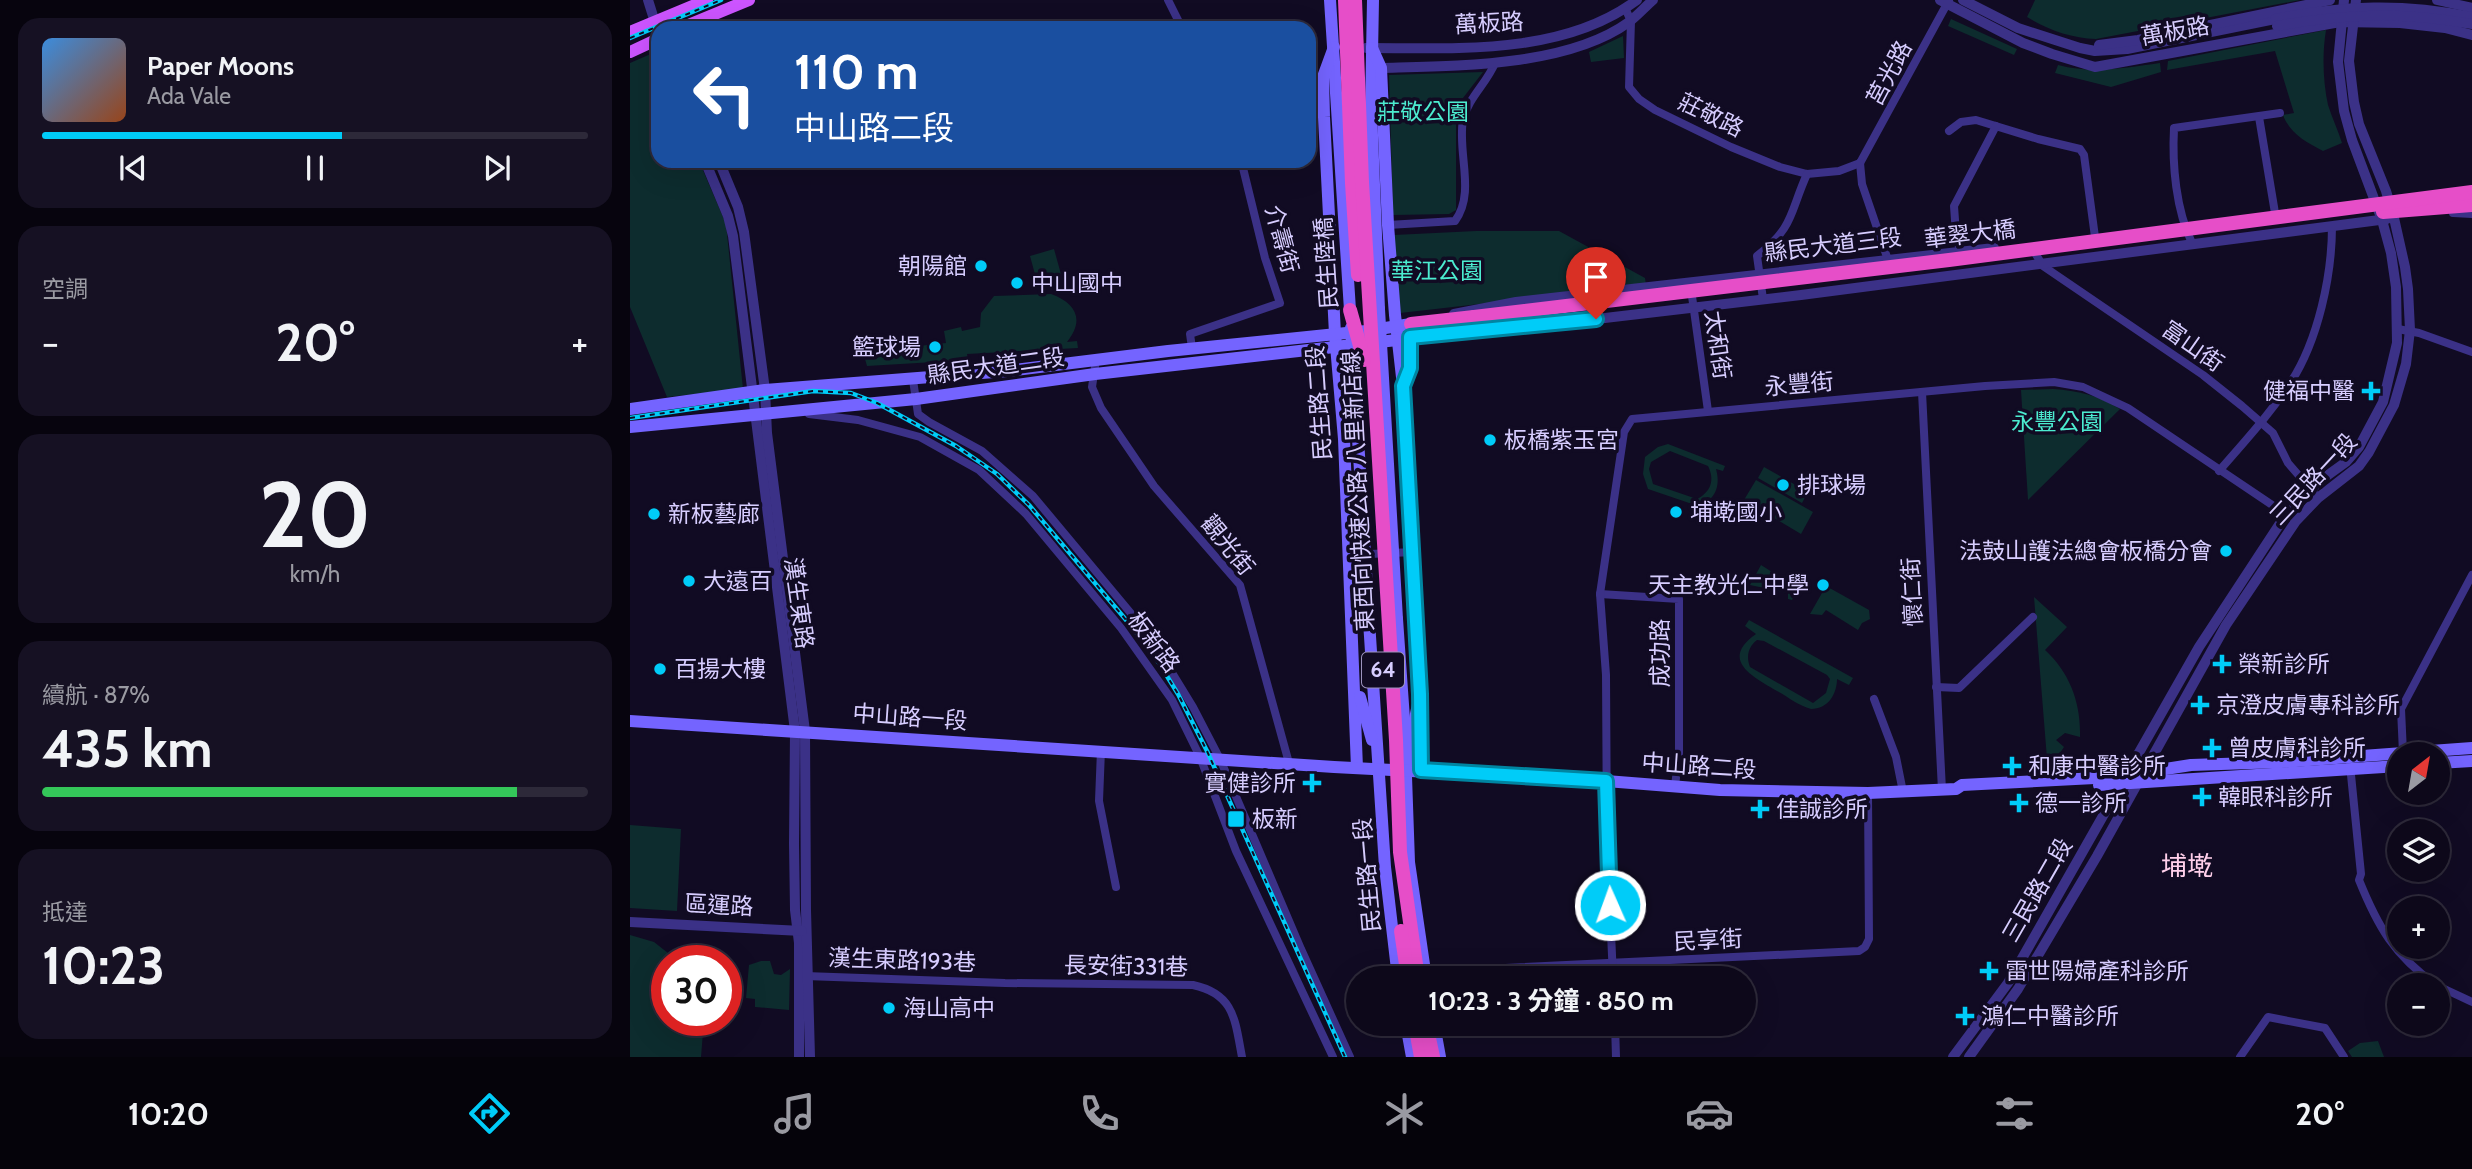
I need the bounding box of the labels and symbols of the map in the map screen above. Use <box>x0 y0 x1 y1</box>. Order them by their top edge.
street label: 萬板路 <box>1454 7 1524 39</box>
street label: 萬板路 <box>2139 11 2211 51</box>
street label: 莒光路 <box>1860 36 1918 110</box>
street label: 莊敬路 <box>1674 87 1748 143</box>
park label: 莊敬公園 <box>1377 98 1469 126</box>
street label: 介壽街 <box>1260 202 1304 276</box>
street label: 華翠大橋 <box>1923 214 2017 254</box>
street label: 民生陸橋 <box>1309 216 1343 310</box>
street label: 縣民大道三段 <box>1763 223 1903 267</box>
pin <box>1566 247 1626 319</box>
place label: 朝陽館 <box>898 252 967 280</box>
park label: 華江公園 <box>1391 257 1483 285</box>
marker: 朝陽館 <box>973 258 989 274</box>
place label: 中山國中 <box>1031 269 1123 297</box>
marker: 中山國中 <box>1009 275 1025 291</box>
street label: 太和街 <box>1699 309 1737 381</box>
street label: 富山街 <box>2157 315 2229 377</box>
place label: 籃球場 <box>852 333 921 361</box>
marker: 籃球場 <box>927 339 943 355</box>
street label: 縣民大道二段 <box>926 343 1066 389</box>
street label: 民生路二段 <box>1301 345 1337 461</box>
street label: 東西向快速公路 八里新店線 <box>1337 350 1379 632</box>
street label: 永豐街 <box>1763 367 1835 401</box>
place label: 健福中醫 <box>2263 377 2355 405</box>
marker: 健福中醫 <box>2361 381 2381 401</box>
park label: 永豐公園 <box>2011 408 2103 436</box>
place label: 板橋紫玉宮 <box>1504 426 1619 454</box>
street label: 三民路一段 <box>2264 427 2362 531</box>
marker: 板橋紫玉宮 <box>1482 432 1498 448</box>
place label: 排球場 <box>1797 471 1866 499</box>
marker: 排球場 <box>1775 477 1791 493</box>
place label: 埔墘國小 <box>1690 498 1782 526</box>
place label: 新板藝廊 <box>668 500 760 528</box>
marker: 埔墘國小 <box>1668 504 1684 520</box>
marker: 新板藝廊 <box>646 506 662 522</box>
street label: 觀光街 <box>1195 509 1261 581</box>
place label: 法鼓山護法總會板橋分會 <box>1959 537 2212 565</box>
marker: 法鼓山護法總會板橋分會 <box>2218 543 2234 559</box>
street label: 漢生東路 <box>779 555 819 651</box>
street label: 懷仁街 <box>1896 557 1928 627</box>
place label: 大遠百 <box>703 567 772 595</box>
place label: 天主教光仁中學 <box>1648 571 1809 599</box>
marker: 大遠百 <box>681 573 697 589</box>
marker: 天主教光仁中學 <box>1815 577 1831 593</box>
street label: 板新路 <box>1122 606 1186 678</box>
street label: 成功路 <box>1646 619 1674 688</box>
place label: 榮新診所 <box>2238 650 2330 678</box>
road number: 64 <box>1362 652 1404 688</box>
marker: 榮新診所 <box>2212 654 2232 674</box>
place label: 百揚大樓 <box>674 655 766 683</box>
marker: 百揚大樓 <box>652 661 668 677</box>
place label: 京澄皮膚專科診所 <box>2216 691 2400 719</box>
marker: 京澄皮膚專科診所 <box>2190 695 2210 715</box>
street label: 中山路一段 <box>852 699 968 735</box>
place label: 曾皮膚科診所 <box>2228 734 2366 762</box>
marker: 曾皮膚科診所 <box>2202 738 2222 758</box>
north arrow <box>2387 742 2450 805</box>
street label: 中山路二段 <box>1641 748 1757 784</box>
place label: 和康中醫診所 <box>2028 752 2166 780</box>
marker: 和康中醫診所 <box>2002 756 2022 776</box>
place label: 實健診所 <box>1204 769 1296 797</box>
marker: 實健診所 <box>1302 773 1322 793</box>
place label: 韓眼科診所 <box>2218 783 2333 811</box>
marker: 韓眼科診所 <box>2192 787 2212 807</box>
place label: 德一診所 <box>2035 789 2127 817</box>
marker: 德一診所 <box>2009 793 2029 813</box>
place label: 佳誠診所 <box>1776 795 1868 823</box>
marker: 佳誠診所 <box>1750 799 1770 819</box>
place label: 板新 <box>1252 805 1298 833</box>
marker: 板新 <box>1226 809 1246 829</box>
street label: 民生路一段 <box>1348 816 1386 934</box>
street label: 三民路二段 <box>1996 833 2078 947</box>
district label: 埔墘 <box>2161 850 2213 882</box>
position arrow <box>1573 868 1647 942</box>
street label: 區運路 <box>684 889 754 921</box>
street label: 民享街 <box>1673 924 1743 956</box>
street label: 漢生東路193巷 <box>828 943 976 977</box>
speed limit sign: 30 <box>651 945 742 1036</box>
street label: 長安街331巷 <box>1064 951 1188 981</box>
place label: 雷世陽婦產科診所 <box>2005 957 2189 985</box>
marker: 雷世陽婦產科診所 <box>1979 961 1999 981</box>
place label: 海山高中 <box>903 994 995 1022</box>
marker: 海山高中 <box>881 1000 897 1016</box>
place label: 鴻仁中醫診所 <box>1981 1002 2119 1030</box>
marker: 鴻仁中醫診所 <box>1955 1006 1975 1026</box>

